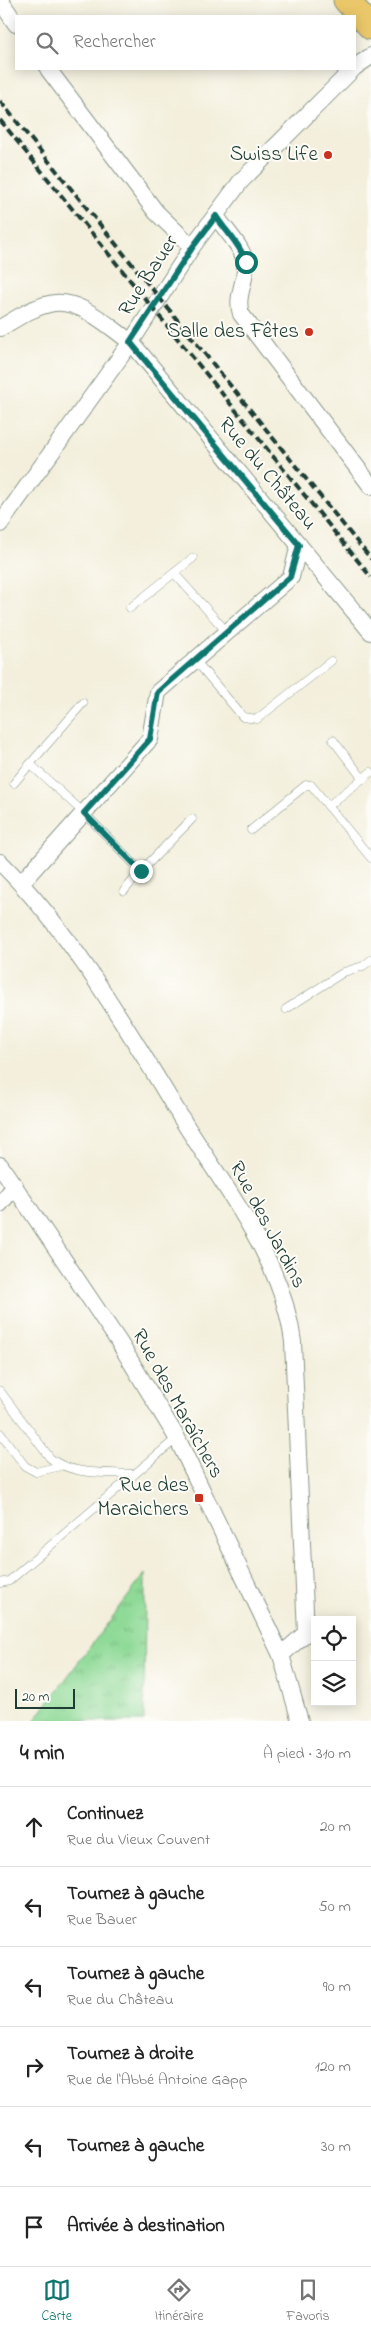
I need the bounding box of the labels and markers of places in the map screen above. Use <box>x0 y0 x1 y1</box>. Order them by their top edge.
place label: Swiss Life <box>230 140 319 170</box>
marker: Swiss Life <box>322 149 334 161</box>
place label: Salle des Fêtes <box>167 317 299 347</box>
marker: Salle des Fêtes <box>303 326 315 338</box>
place label: Rue des Maraichers <box>97 1471 189 1525</box>
marker: Rue des Maraichers <box>193 1492 205 1504</box>

